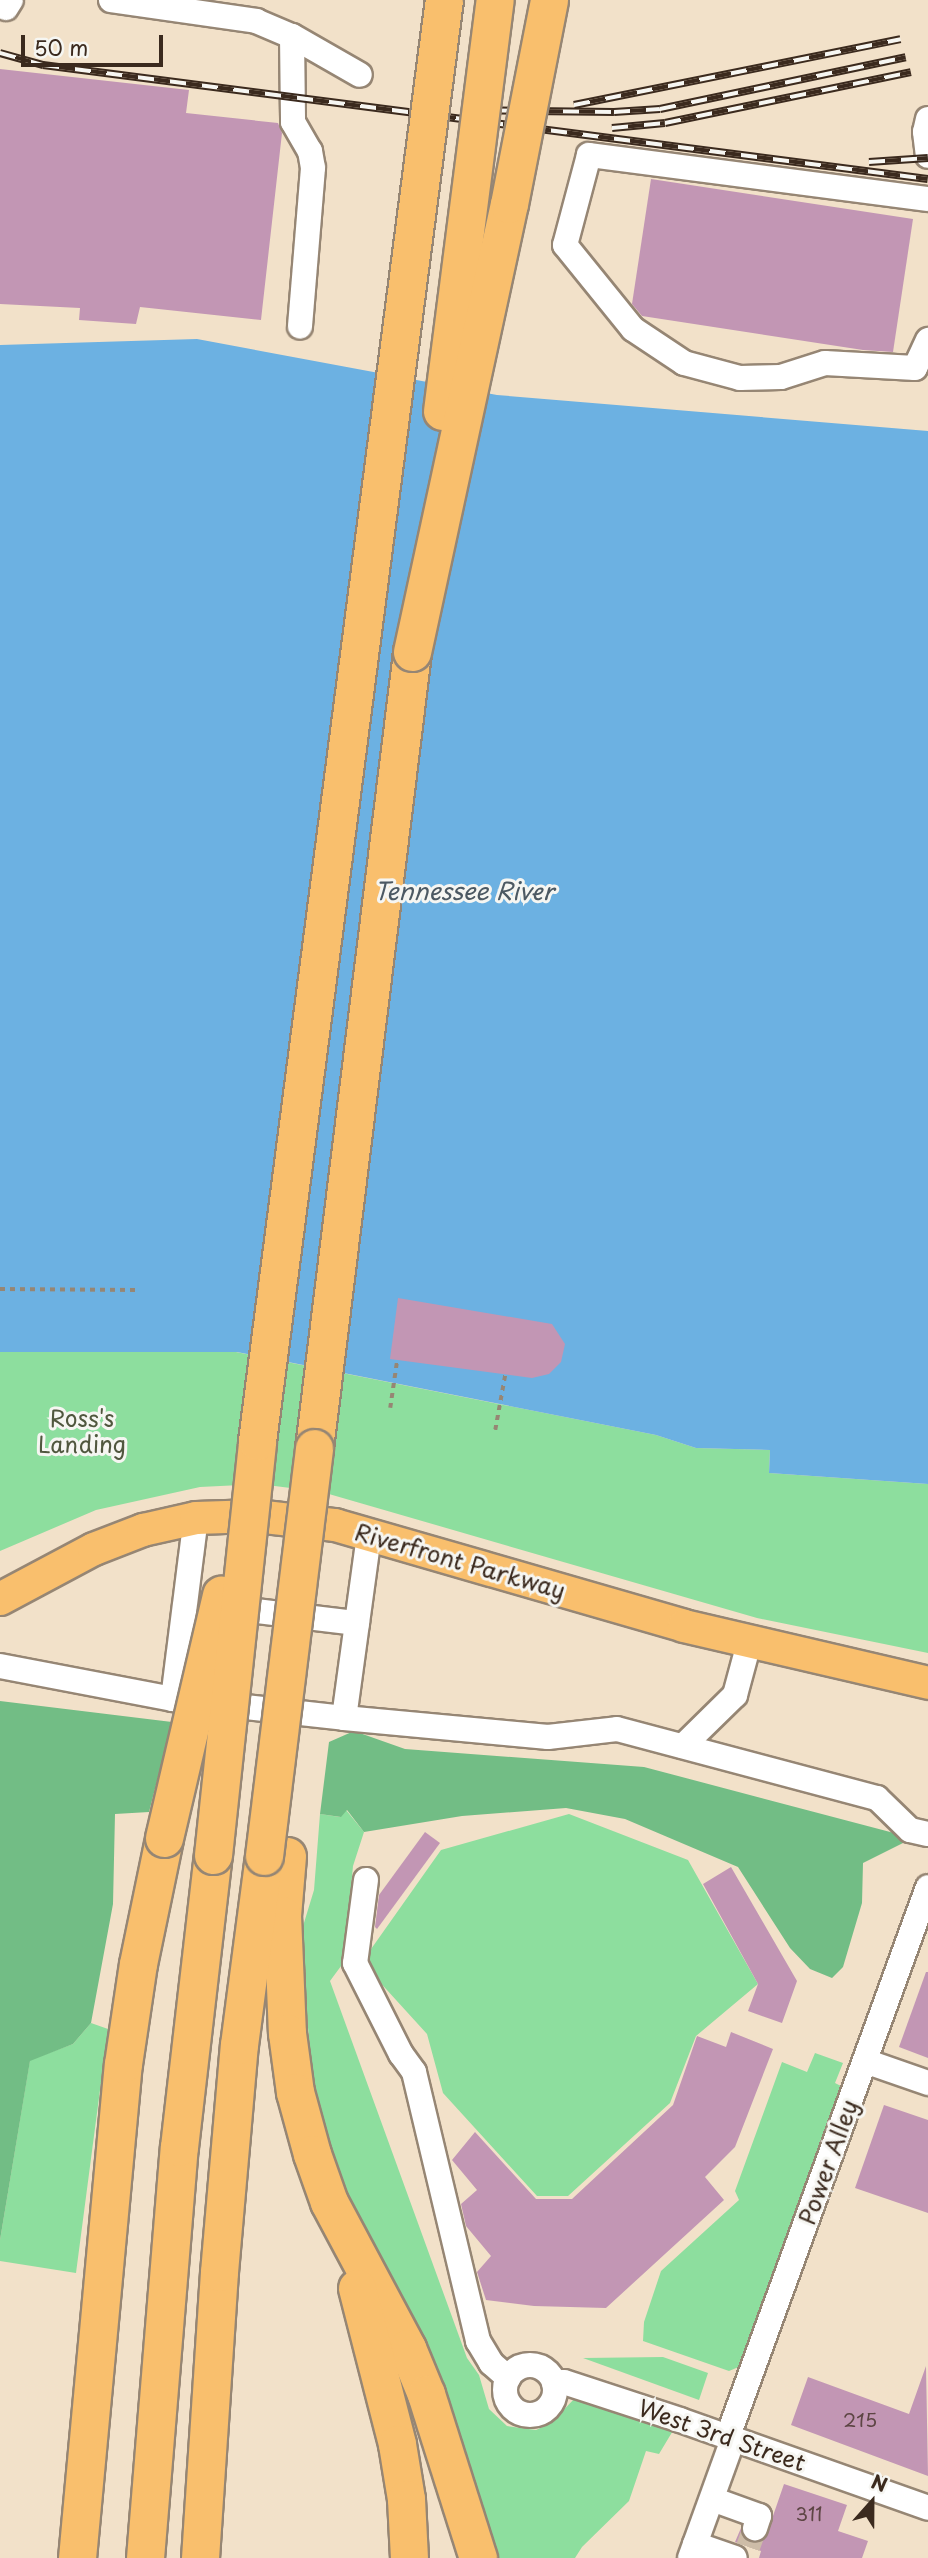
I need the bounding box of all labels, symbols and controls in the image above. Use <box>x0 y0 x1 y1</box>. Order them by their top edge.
scale bar <box>24 21 166 65</box>
text: 50 m <box>34 31 88 63</box>
water label: Tennessee River <box>374 877 554 905</box>
park label: Ross's Landing <box>38 1404 126 1458</box>
street label: Riverfront Parkway <box>352 1518 568 1604</box>
street label: Power Alley <box>793 2096 863 2228</box>
street label: West 3rd Street <box>634 2393 810 2477</box>
house number: 215 <box>843 2409 877 2431</box>
north arrow <box>837 2467 907 2537</box>
text: N <box>867 2467 892 2498</box>
house number: 311 <box>795 2503 823 2525</box>

